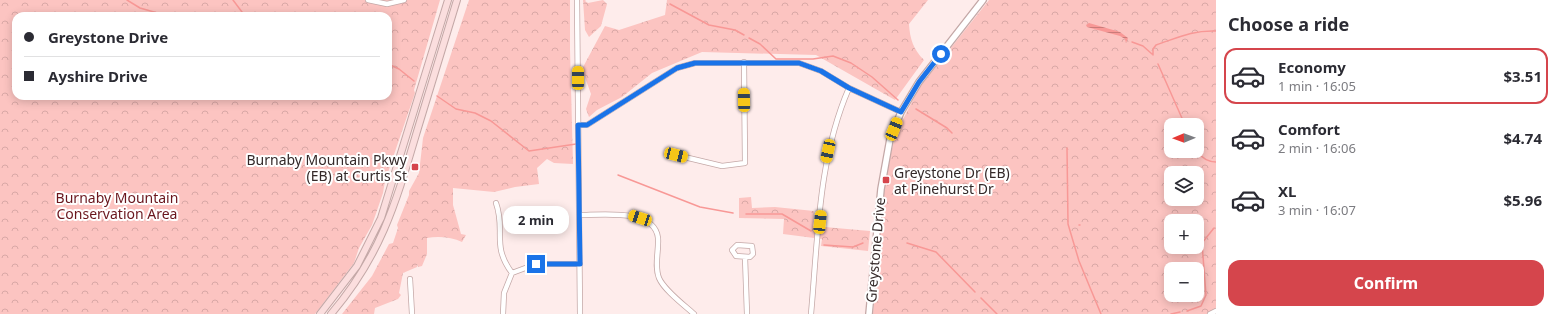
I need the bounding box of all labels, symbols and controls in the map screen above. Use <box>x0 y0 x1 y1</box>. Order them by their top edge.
text: Choose a ride <box>1228 12 1349 36</box>
text: Greystone Drive <box>48 27 168 47</box>
route start <box>932 45 950 63</box>
text: Economy <box>1278 57 1346 77</box>
icon: car <box>1230 58 1266 94</box>
text: Ayshire Drive <box>48 66 148 86</box>
car <box>572 66 584 90</box>
text: $3.51 <box>1503 66 1542 86</box>
text: 1 min · 16:05 <box>1278 77 1356 95</box>
car <box>738 88 750 112</box>
car <box>884 116 904 142</box>
north arrow <box>1164 118 1204 158</box>
map controls <box>1164 118 1204 302</box>
text: Comfort <box>1278 119 1340 139</box>
icon: car <box>1230 120 1266 156</box>
text: $4.74 <box>1503 128 1542 148</box>
car <box>820 138 836 164</box>
text: 2 min · 16:06 <box>1278 139 1356 157</box>
car <box>663 146 689 164</box>
place label: Burnaby Mountain Pkwy (EB) at Curtis St <box>246 150 408 185</box>
marker: Burnaby Mountain Pkwy (EB) at Curtis St <box>410 162 420 172</box>
place label: Greystone Dr (EB) at Pinehurst Dr <box>894 163 1010 198</box>
button: layers <box>1164 166 1204 206</box>
marker: Greystone Dr (EB) at Pinehurst Dr <box>881 175 891 185</box>
text: XL <box>1278 181 1296 201</box>
icon: car <box>1230 182 1266 218</box>
park label: Burnaby Mountain Conservation Area <box>56 188 178 223</box>
text: $5.96 <box>1503 190 1542 210</box>
street label: Greystone Drive <box>861 197 889 303</box>
text: 3 min · 16:07 <box>1278 201 1356 219</box>
callout: 2 min <box>503 206 569 234</box>
car <box>627 209 653 227</box>
car <box>813 209 827 235</box>
text: 2 min <box>518 211 554 229</box>
button: + <box>1164 214 1204 254</box>
route end <box>527 255 545 273</box>
button: Confirm <box>1228 260 1544 306</box>
button: − <box>1164 262 1204 302</box>

